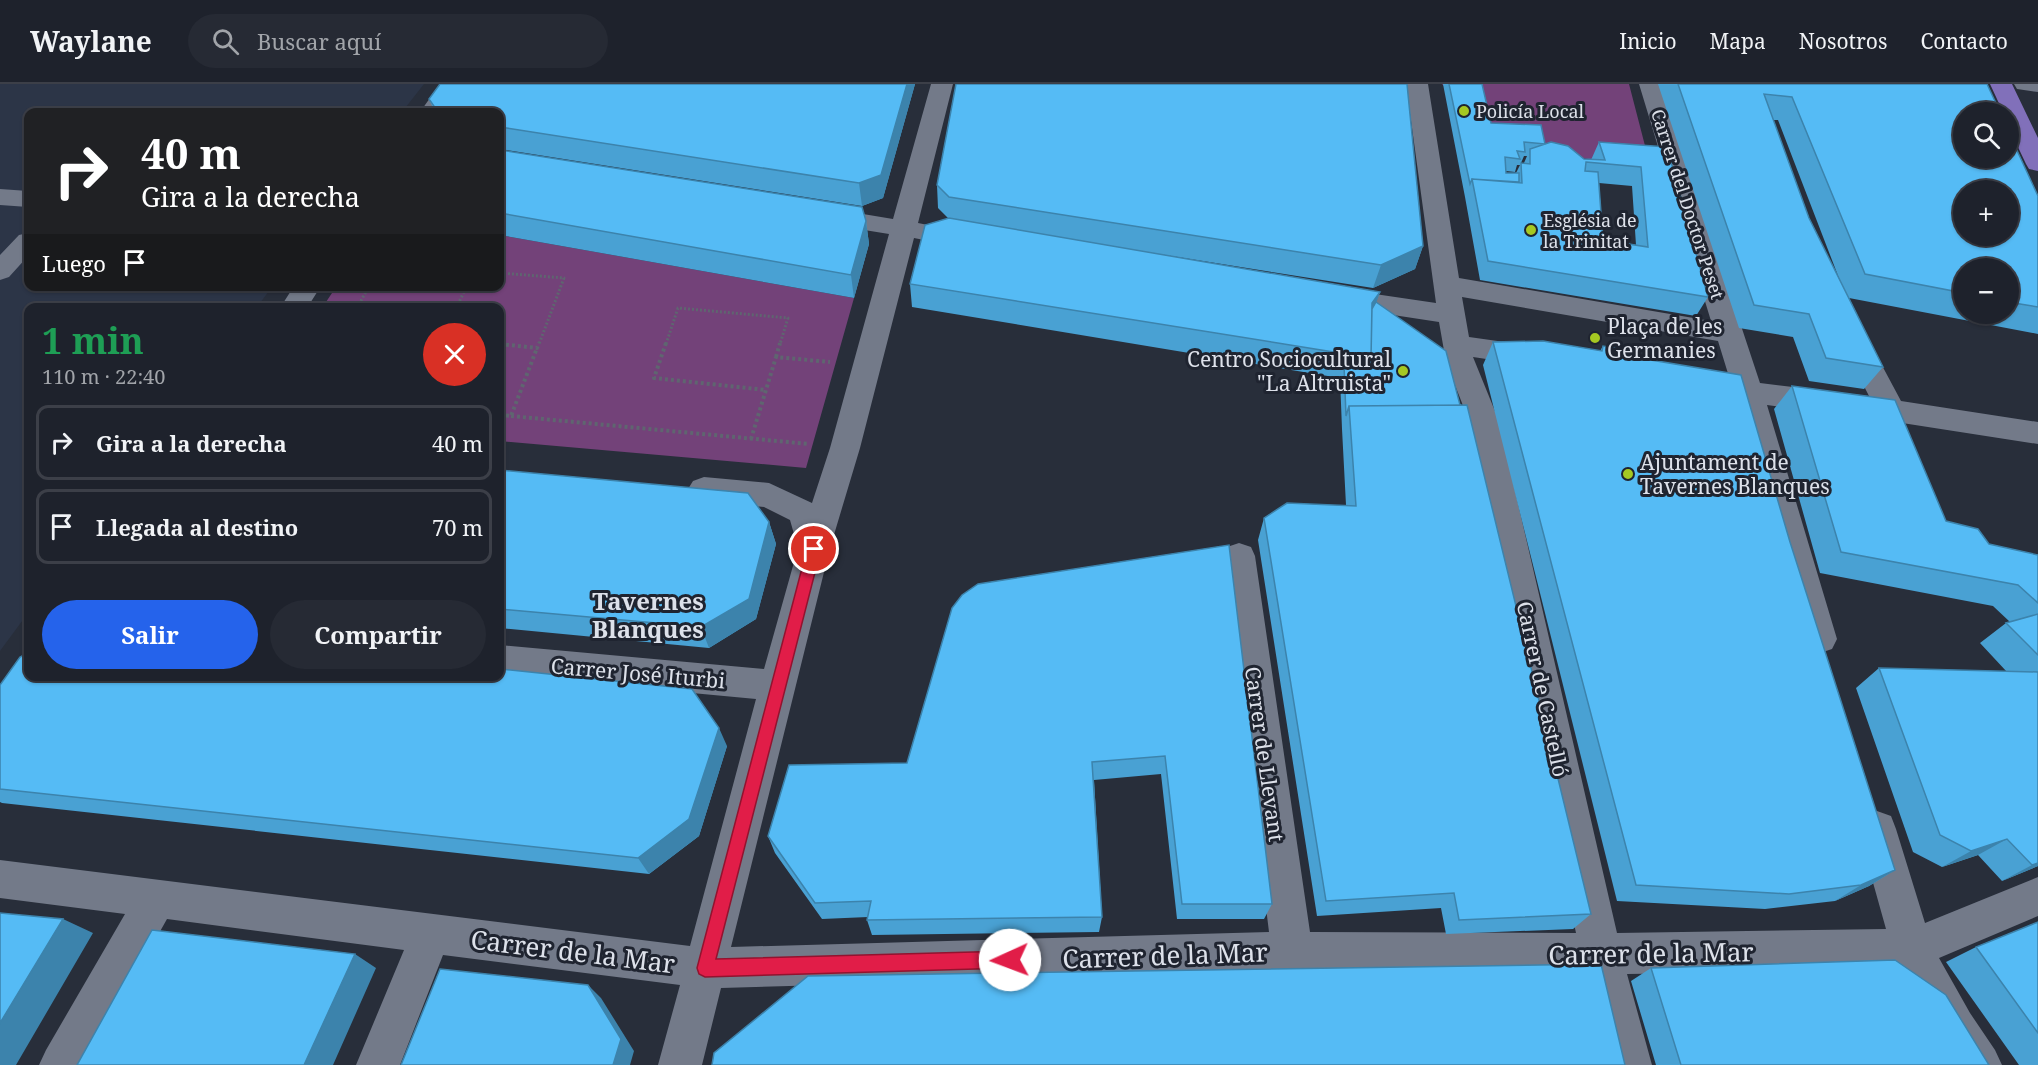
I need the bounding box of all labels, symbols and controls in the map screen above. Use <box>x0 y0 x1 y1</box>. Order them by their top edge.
search box <box>188 14 608 68</box>
text: Waylane <box>30 22 152 60</box>
icon: search <box>209 25 242 58</box>
text: Buscar aquí <box>257 26 381 56</box>
text: Inicio <box>1619 27 1677 55</box>
text: Mapa <box>1710 27 1766 55</box>
text: Nosotros <box>1799 27 1887 55</box>
text: Contacto <box>1920 27 2008 55</box>
place label: Policía Local <box>1476 99 1585 123</box>
map controls <box>1953 102 2019 324</box>
button: search <box>1953 102 2019 168</box>
marker: Policía Local <box>1457 104 1471 118</box>
street label: Carrer del Doctor Peset <box>1646 106 1730 302</box>
text: 40 m <box>141 124 241 181</box>
icon: right <box>42 132 120 210</box>
text: Gira a la derecha <box>141 178 360 215</box>
button: + <box>1953 180 2019 246</box>
place label: Església de la Trinitat <box>1543 208 1637 253</box>
marker: Església de la Trinitat <box>1524 223 1538 237</box>
icon: arrive <box>118 246 151 279</box>
text: Luego <box>42 248 106 278</box>
button: − <box>1953 258 2019 324</box>
place label: Plaça de les Germanies <box>1607 312 1722 364</box>
text: 1 min <box>42 316 144 365</box>
button: close <box>423 323 486 386</box>
marker: Plaça de les Germanies <box>1588 331 1602 345</box>
place label: Centro Sociocultural "La Altruista" <box>1187 345 1391 397</box>
text: 110 m · 22:40 <box>42 363 165 390</box>
marker: Centro Sociocultural "La Altruista" <box>1396 364 1410 378</box>
icon: right <box>45 426 78 459</box>
text: Gira a la derecha <box>96 428 287 458</box>
text: 40 m <box>432 428 483 458</box>
place label: Ajuntament de Tavernes Blanques <box>1640 448 1830 500</box>
marker: Ajuntament de Tavernes Blanques <box>1621 467 1635 481</box>
icon: arrive <box>45 510 78 543</box>
text: Llegada al destino <box>96 512 298 542</box>
text: 70 m <box>432 512 483 542</box>
pin <box>788 523 839 574</box>
icon: arrive <box>797 532 830 565</box>
district label: Tavernes Blanques <box>592 584 704 645</box>
street label: Carrer de Castelló <box>1511 599 1575 779</box>
button: Salir <box>42 600 258 669</box>
button: Compartir <box>270 600 486 669</box>
street label: Carrer José Iturbi <box>550 651 727 695</box>
street label: Carrer de Llevant <box>1239 665 1291 843</box>
street label: Carrer de la Mar <box>469 921 677 981</box>
position arrow <box>978 928 1042 992</box>
street label: Carrer de la Mar <box>1062 933 1268 977</box>
street label: Carrer de la Mar <box>1548 933 1754 973</box>

